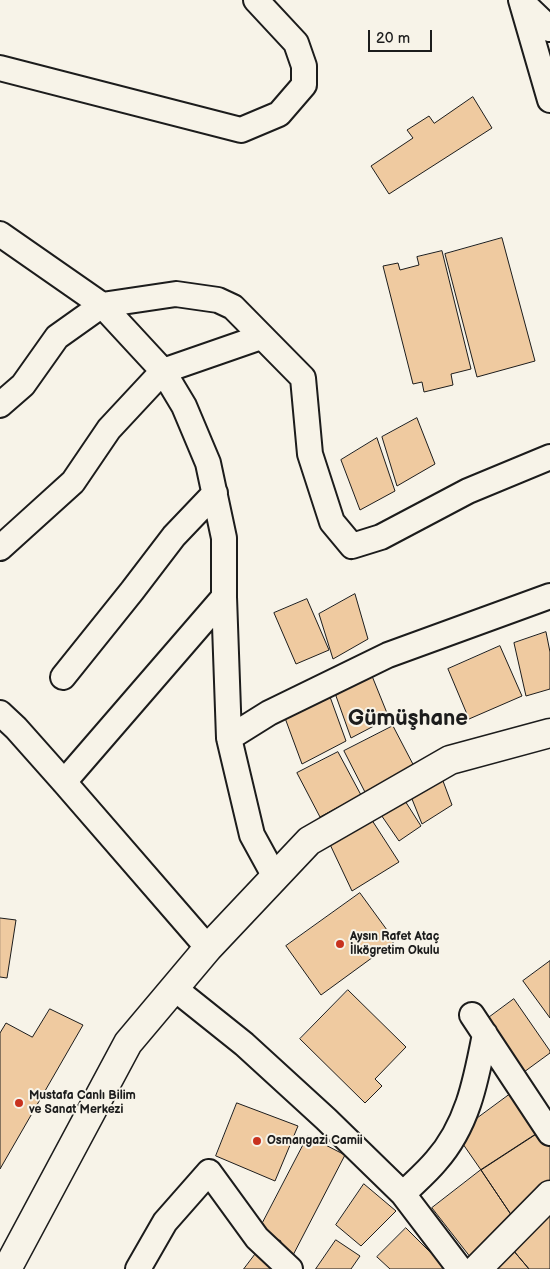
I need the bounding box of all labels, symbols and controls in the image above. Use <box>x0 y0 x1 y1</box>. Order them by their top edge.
scale bar <box>370 20 434 52</box>
text: 20 m <box>376 29 410 48</box>
district label: Gümüşhane <box>348 706 468 732</box>
place label: Aysın Rafet Ataç İlkögretim Okulu <box>350 930 439 958</box>
marker: Aysın Rafet Ataç İlkögretim Okulu <box>334 938 346 950</box>
place label: Mustafa Canlı Bilim ve Sanat Merkezi <box>29 1089 136 1117</box>
marker: Mustafa Canlı Bilim ve Sanat Merkezi <box>13 1097 25 1109</box>
place label: Osmangazi Camii <box>267 1134 363 1148</box>
marker: Osmangazi Camii <box>251 1135 263 1147</box>

